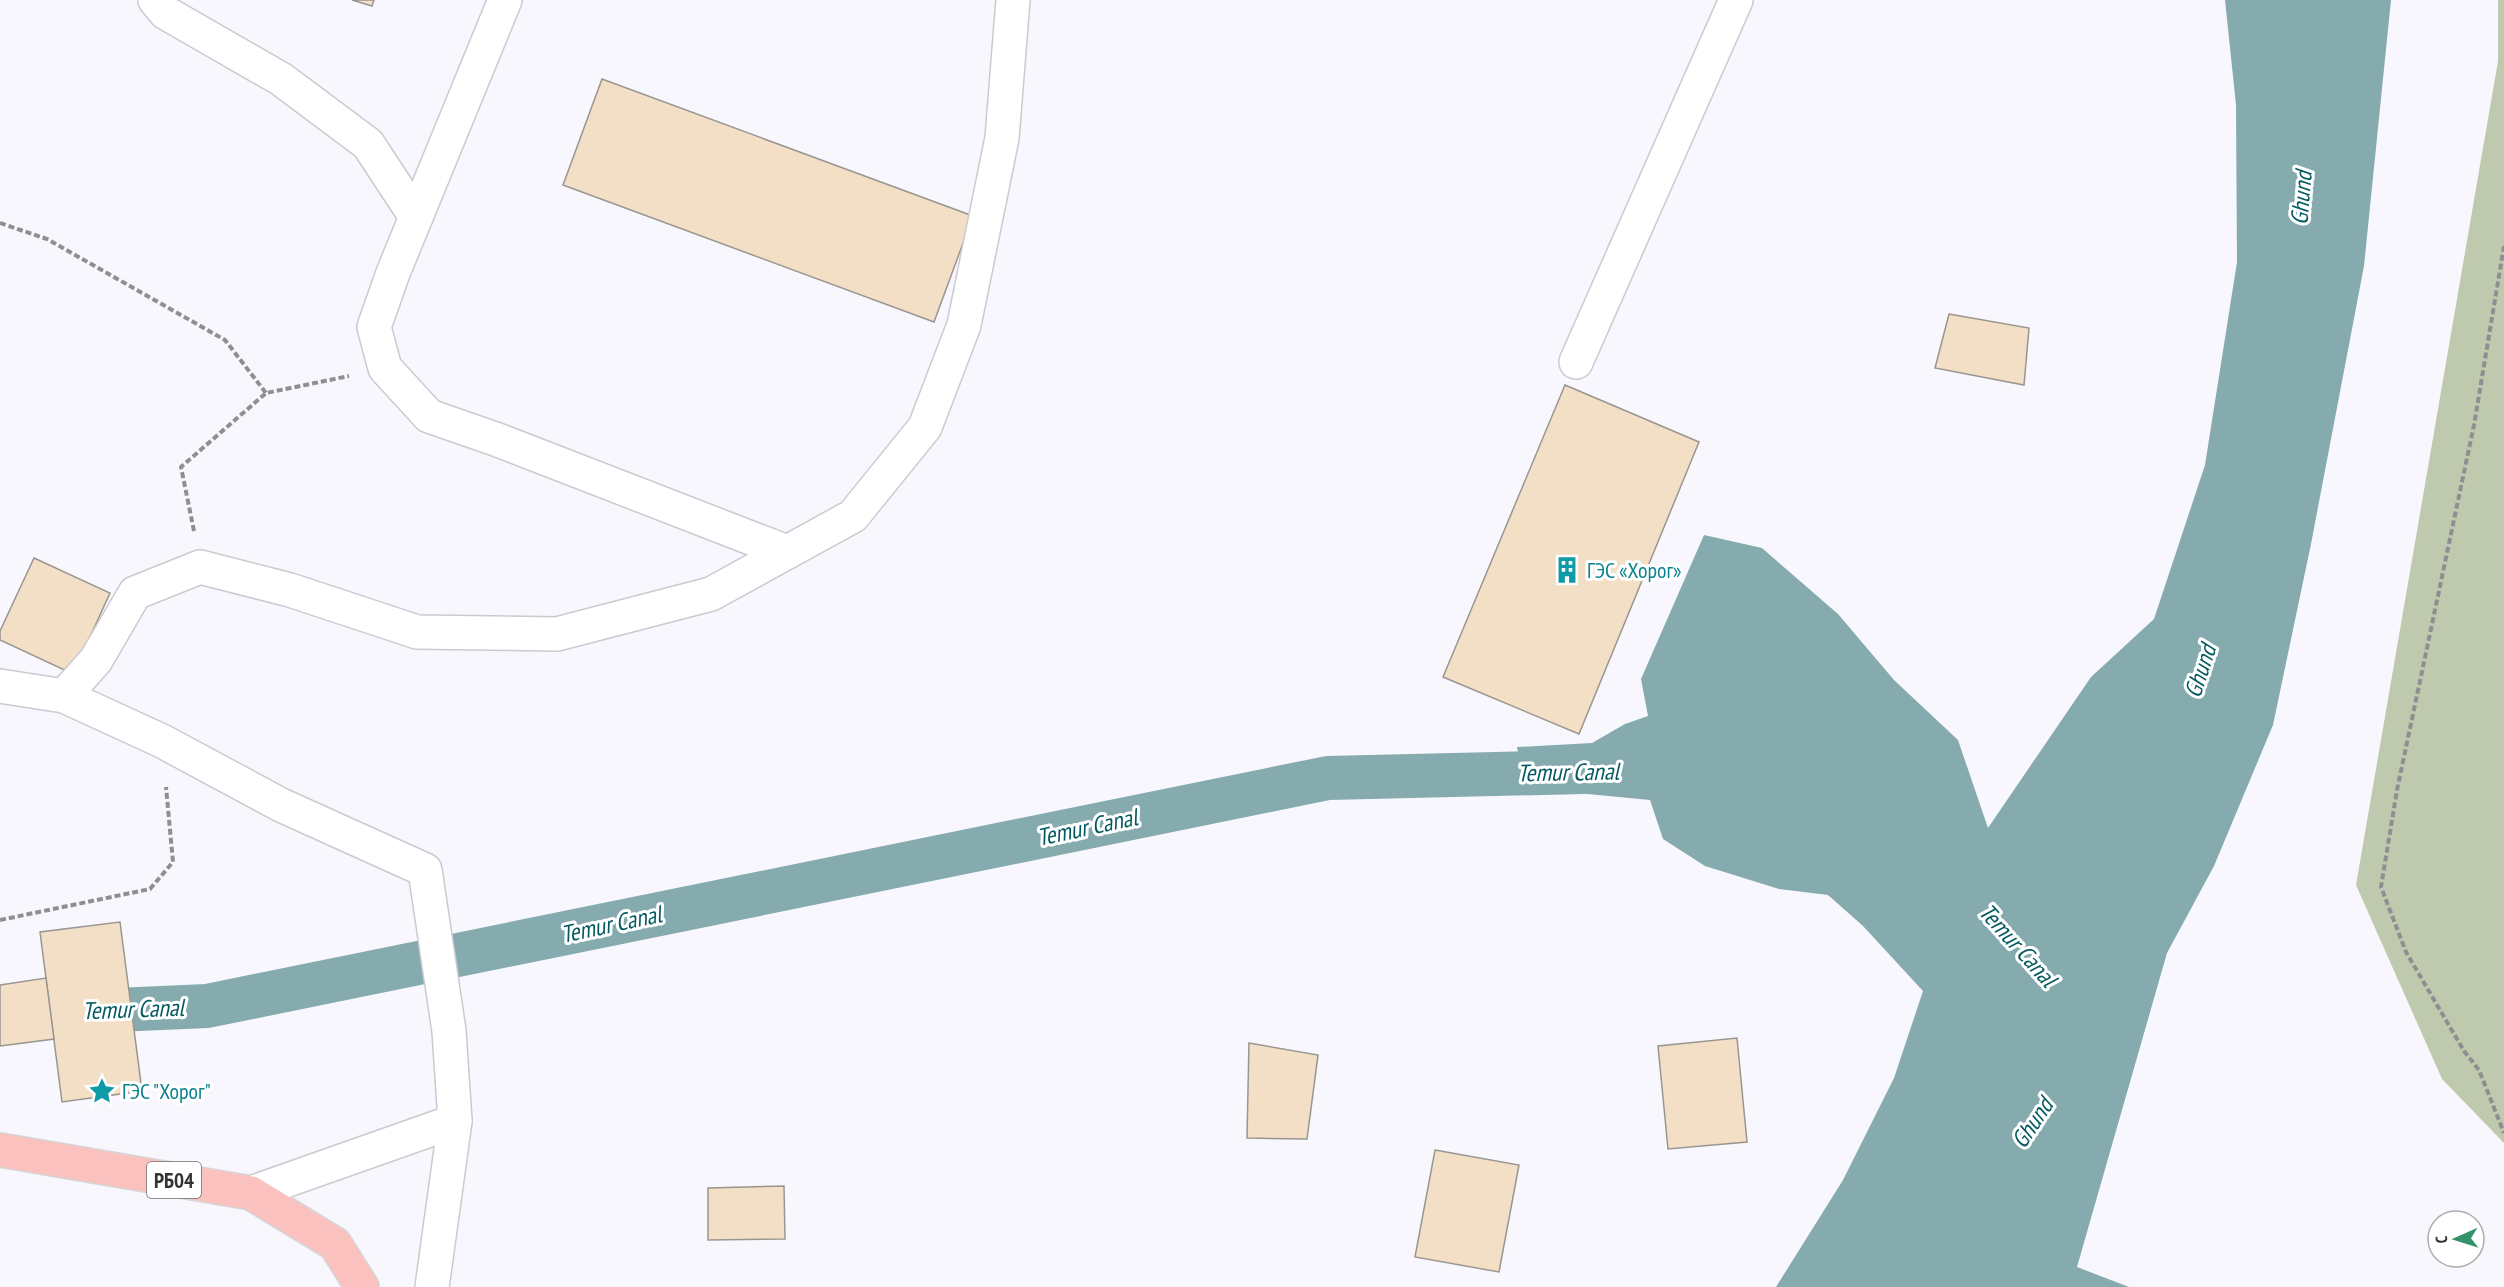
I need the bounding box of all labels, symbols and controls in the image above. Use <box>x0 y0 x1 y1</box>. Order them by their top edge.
water label: Ghund <box>2283 166 2319 226</box>
building icon: ГЭС «Хорог» <box>1552 555 1582 585</box>
place label: ГЭС «Хорог» <box>1587 556 1682 584</box>
water label: Ghund <box>2177 637 2224 701</box>
water label: Temur Canal <box>1517 756 1622 788</box>
water label: Temur Canal <box>1034 801 1142 853</box>
water label: Temur Canal <box>1972 897 2065 995</box>
water label: Temur Canal <box>558 898 666 950</box>
water label: Temur Canal <box>82 992 187 1026</box>
place icon: ГЭС "Хорог" <box>87 1076 117 1106</box>
place label: ГЭС "Хорог" <box>122 1077 211 1105</box>
water label: Ghund <box>2004 1089 2062 1154</box>
road number: РБ04 <box>147 1162 201 1198</box>
north arrow <box>2426 1209 2486 1269</box>
text: С <box>2431 1235 2451 1244</box>

